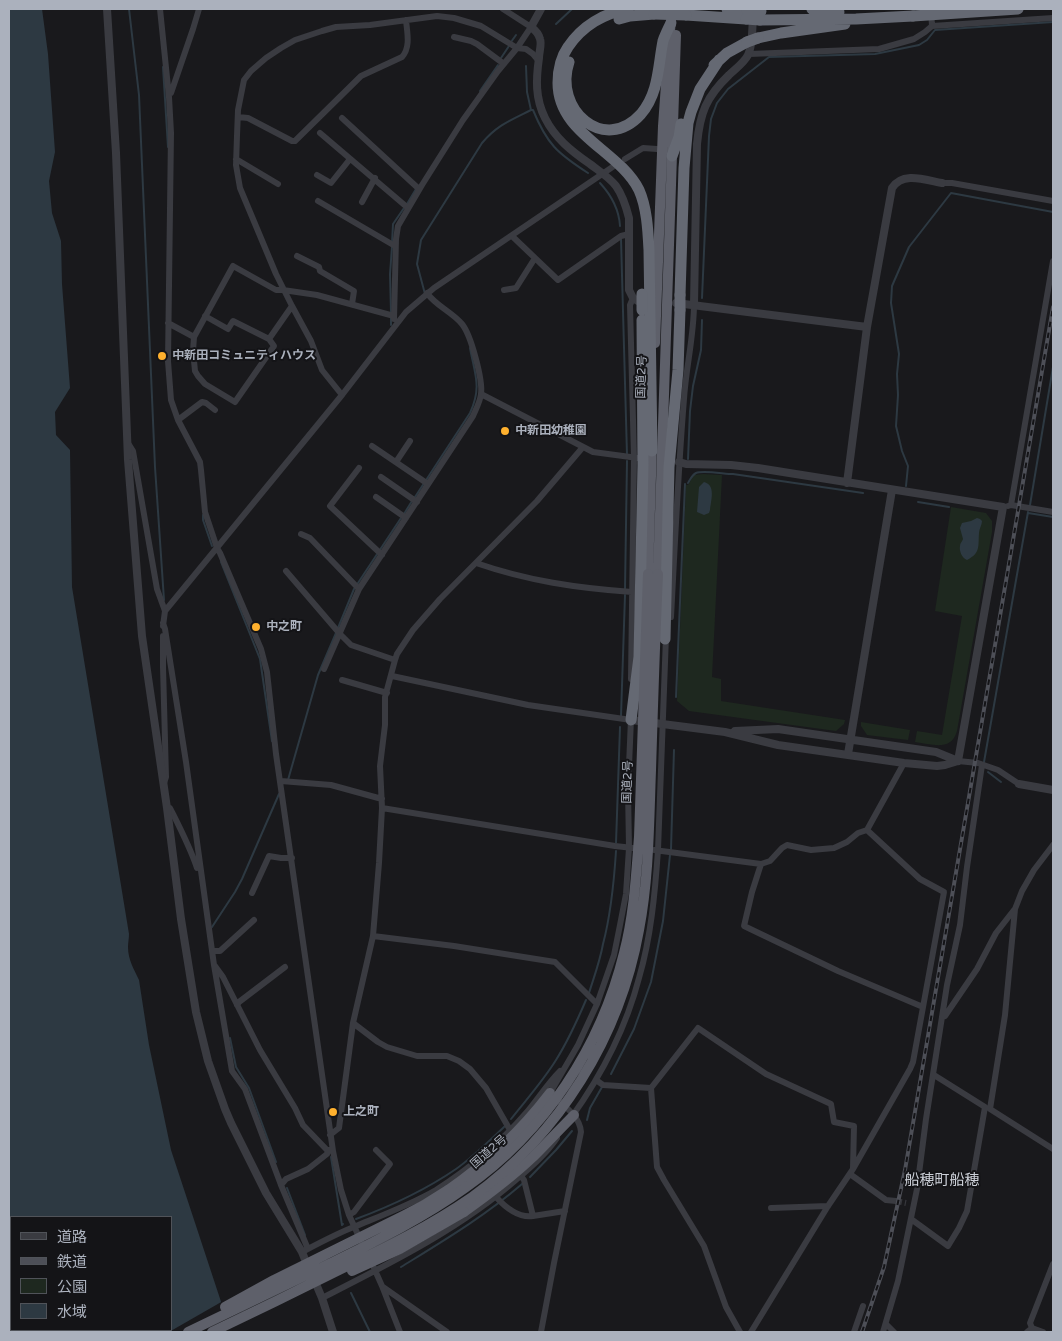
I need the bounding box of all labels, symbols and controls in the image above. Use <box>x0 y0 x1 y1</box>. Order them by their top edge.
place label: 中新田コミュニティハウス <box>172 349 316 363</box>
marker: 中新田コミュニティハウス <box>156 350 168 362</box>
street label: 国道2号 <box>634 355 650 399</box>
place label: 中新田幼稚園 <box>515 424 587 438</box>
marker: 中新田幼稚園 <box>499 425 511 437</box>
place label: 中之町 <box>266 620 302 634</box>
marker: 中之町 <box>250 621 262 633</box>
street label: 国道2号 <box>620 760 636 804</box>
place label: 上之町 <box>343 1105 379 1119</box>
marker: 上之町 <box>327 1106 339 1118</box>
street label: 国道2号 <box>468 1132 510 1172</box>
district label: 船穂町船穂 <box>905 1172 979 1190</box>
legend <box>10 1216 172 1331</box>
text: 道路 <box>57 1228 87 1246</box>
text: 鉄道 <box>57 1253 87 1271</box>
text: 公園 <box>57 1278 87 1296</box>
text: 水域 <box>57 1303 87 1321</box>

